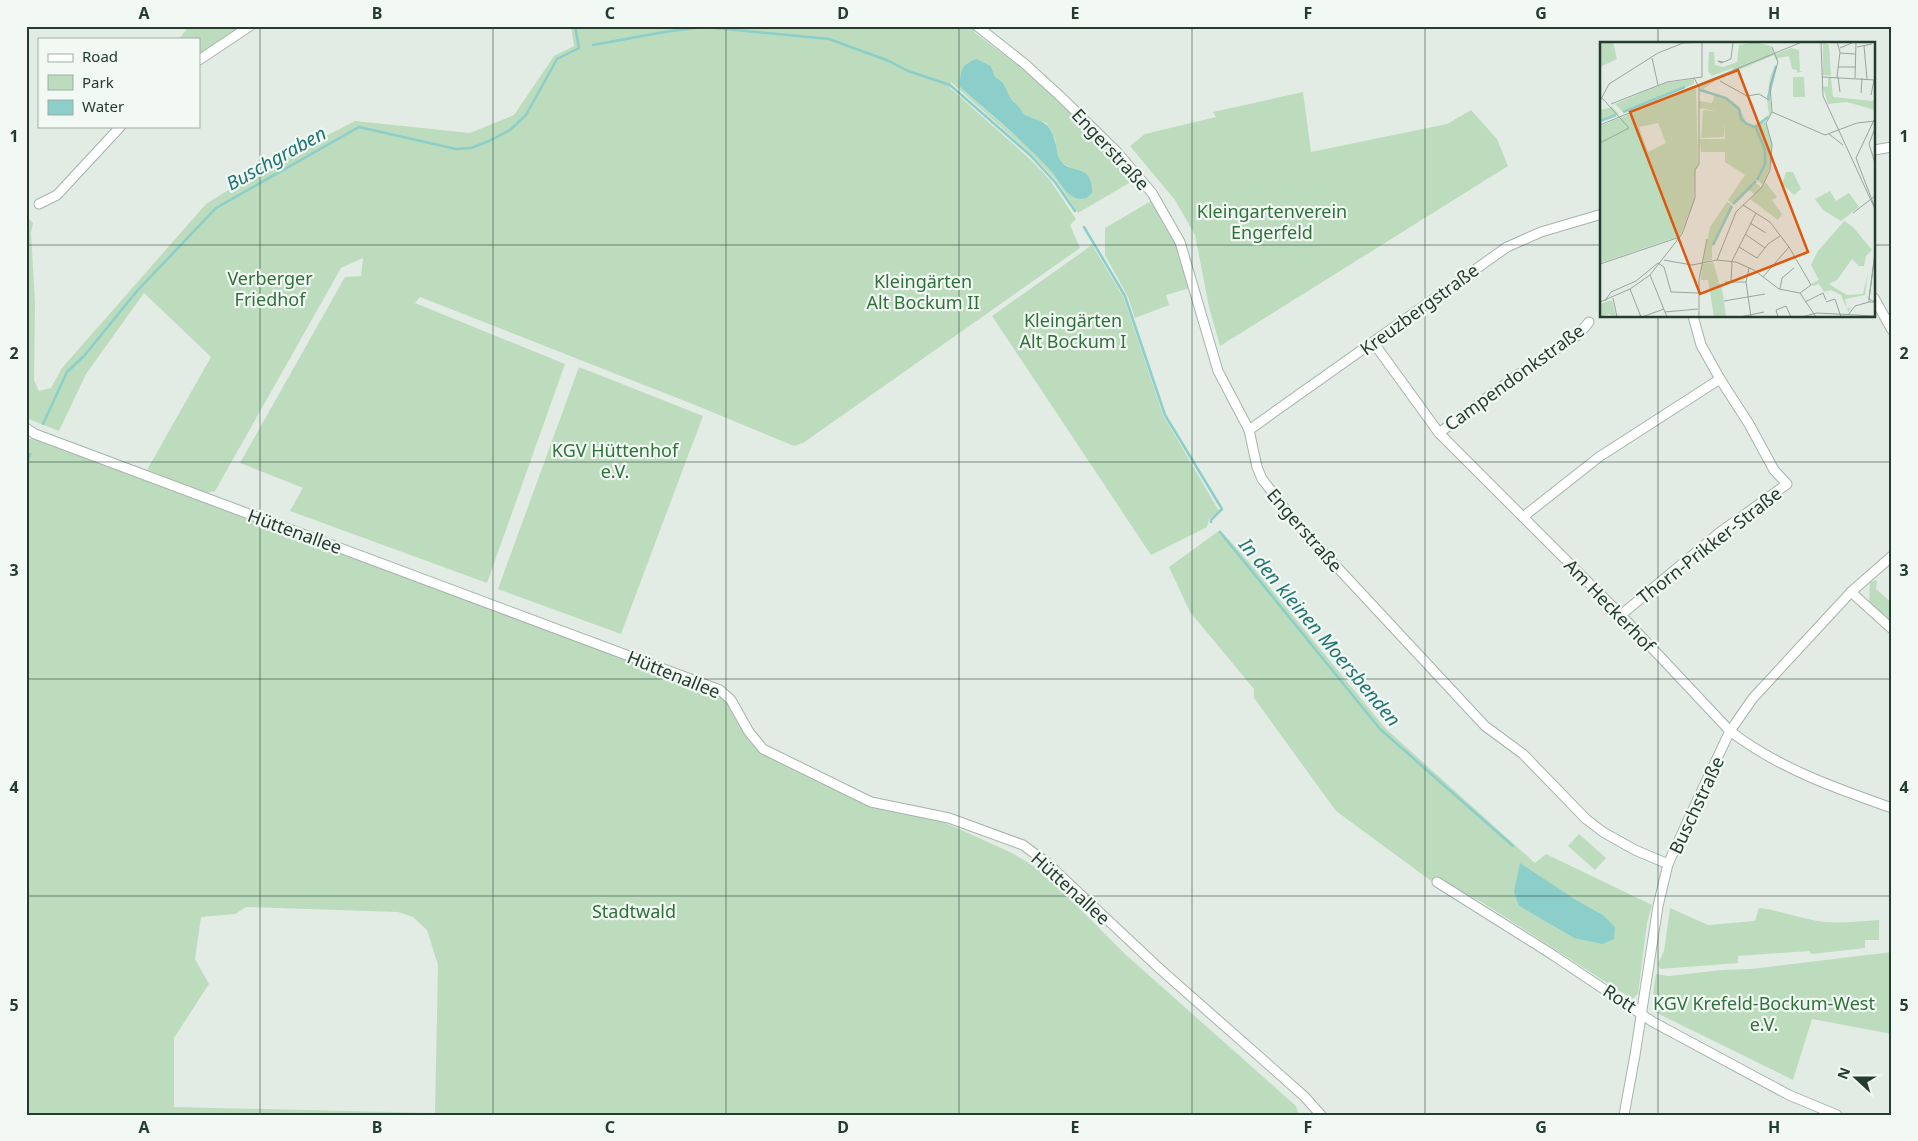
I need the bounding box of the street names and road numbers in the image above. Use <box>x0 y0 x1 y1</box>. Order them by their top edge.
street label: Engerstraße <box>1067 103 1155 195</box>
street label: Kreuzbergstraße <box>1355 258 1483 360</box>
street label: Campendonkstraße <box>1439 318 1589 436</box>
street label: Thorn-Prikker-Straße <box>1632 481 1786 609</box>
street label: Engerstraße <box>1262 483 1348 577</box>
street label: Hüttenallee <box>245 503 345 559</box>
street label: Am Heckerhof <box>1559 553 1661 657</box>
street label: Hüttenallee <box>624 644 724 704</box>
street label: Buschstraße <box>1663 752 1729 858</box>
street label: Hüttenallee <box>1026 846 1116 930</box>
street label: Rott <box>1599 978 1642 1018</box>

